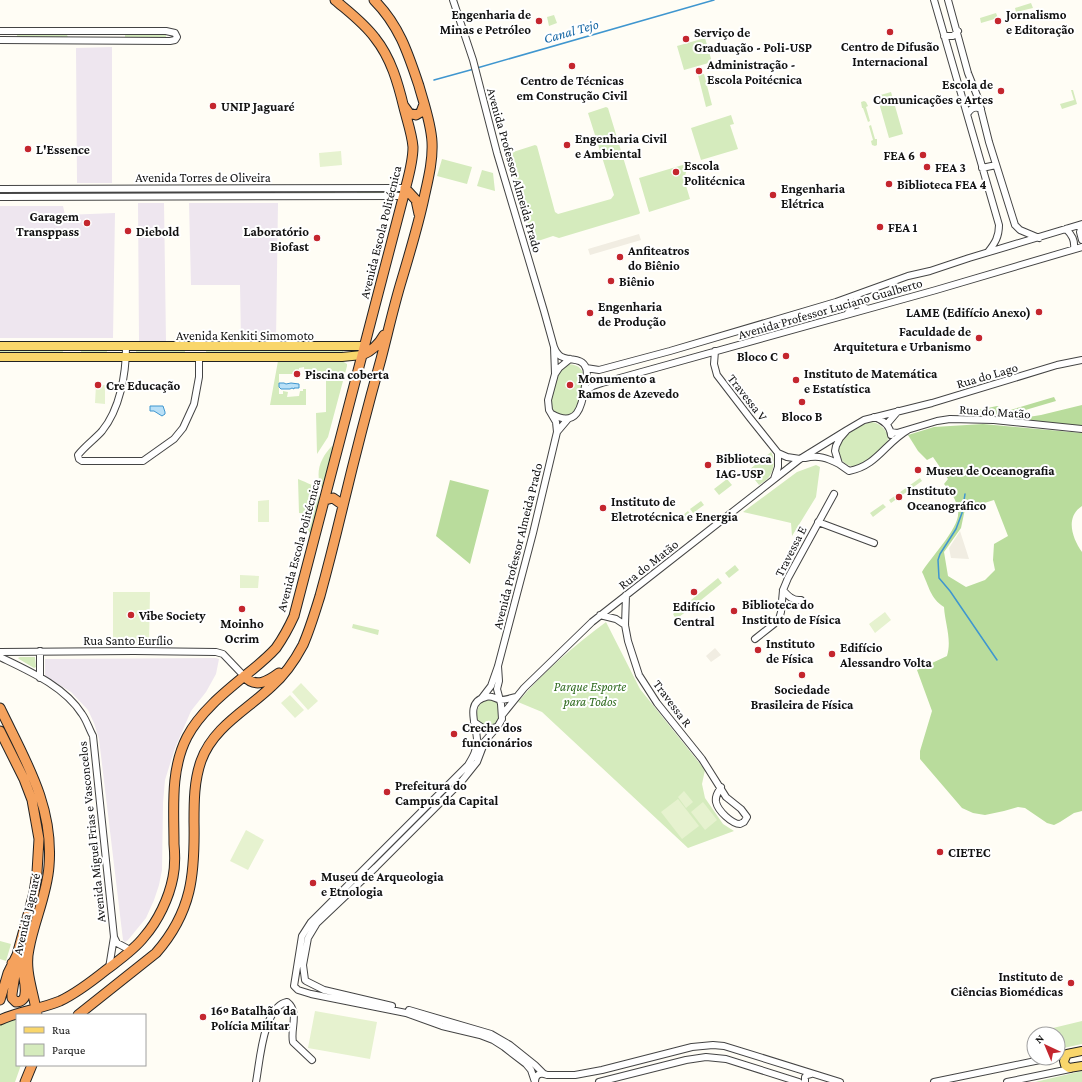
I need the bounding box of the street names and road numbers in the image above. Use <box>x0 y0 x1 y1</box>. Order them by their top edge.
street label: Avenida Professor Almeida Prado <box>484 86 545 254</box>
street label: Avenida Escola Politécnica <box>357 164 404 300</box>
street label: Avenida Torres de Oliveira <box>135 170 271 185</box>
street label: Avenida Professor Luciano Gualberto <box>736 275 924 342</box>
street label: Avenida Kenkiti Simomoto <box>176 328 314 343</box>
street label: Rua do Lago <box>955 360 1020 391</box>
street label: Travessa V <box>725 371 771 424</box>
street label: Rua do Matão <box>959 402 1031 421</box>
street label: Avenida Professor Almeida Prado <box>490 461 545 631</box>
street label: Avenida Escola Politécnica <box>274 477 323 613</box>
street label: Travessa E <box>771 523 810 579</box>
street label: Rua do Matão <box>615 536 681 592</box>
street label: Rua Santo Eurílio <box>83 633 173 648</box>
street label: Travessa R <box>650 677 696 730</box>
street label: Avenida Miguel Frias e Vasconcelos <box>75 741 108 923</box>
street label: Avenida Jaguaré <box>10 871 43 956</box>

